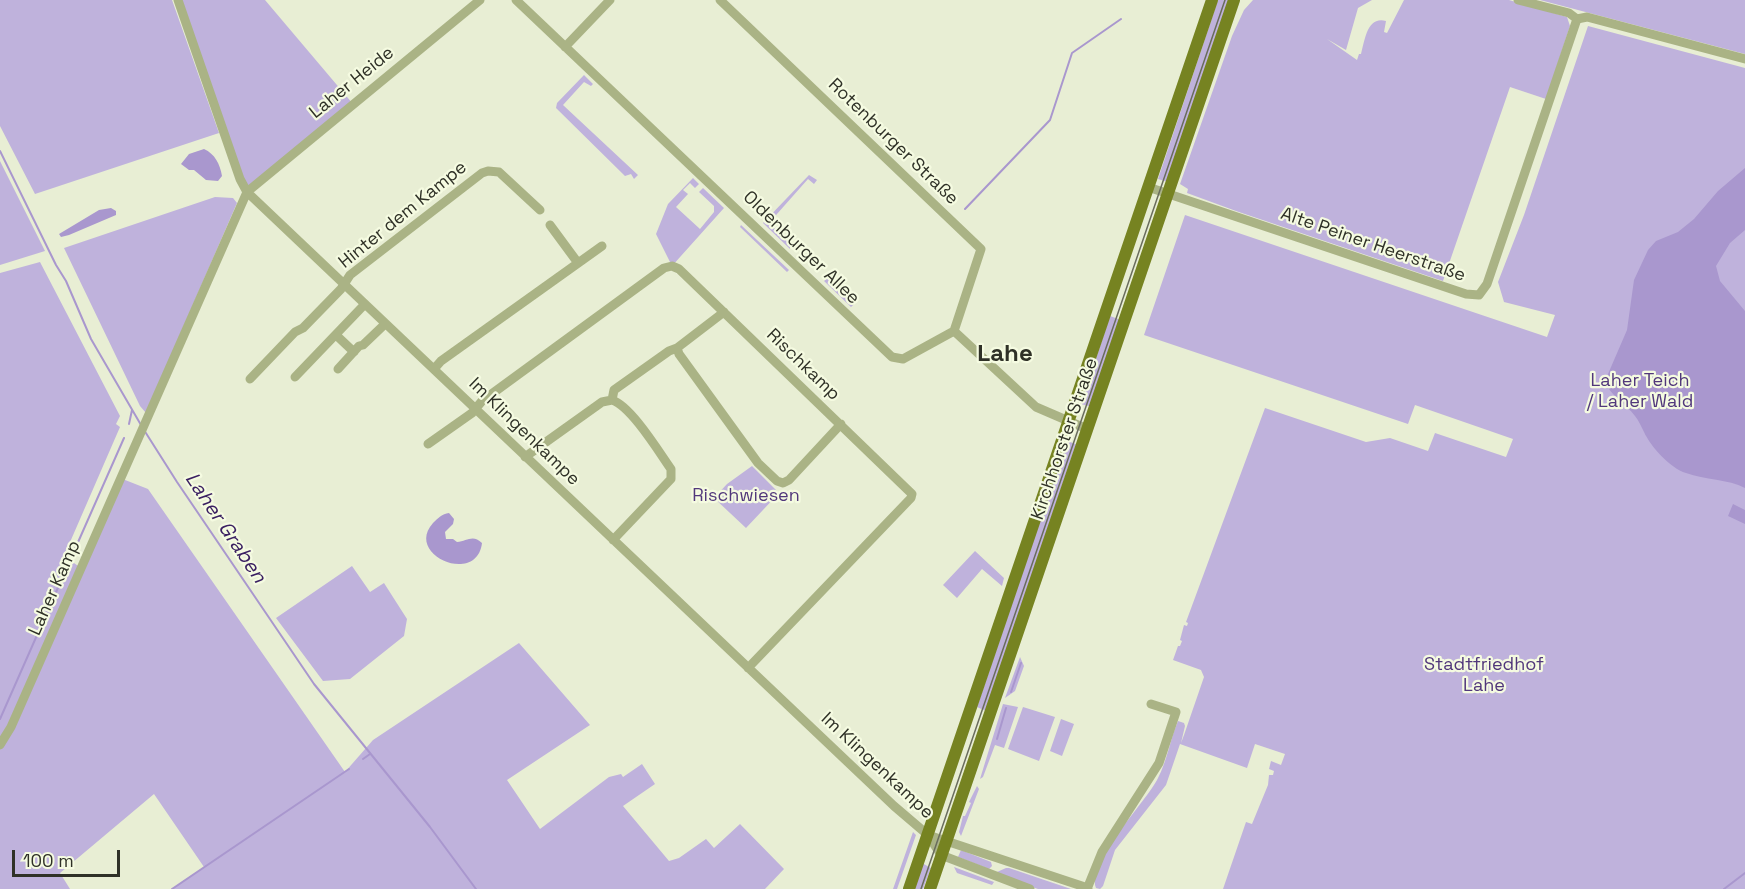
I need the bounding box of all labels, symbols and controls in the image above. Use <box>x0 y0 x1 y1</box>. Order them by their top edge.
street label: Laher Heide <box>305 42 399 124</box>
street label: Rotenburger Straße <box>823 74 963 210</box>
street label: Hinter dem Kampe <box>335 157 471 273</box>
street label: Oldenburger Allee <box>738 187 864 309</box>
street label: Alte Peiner Heerstraße <box>1278 203 1468 287</box>
street label: Rischkamp <box>762 325 844 405</box>
district label: Lahe <box>977 340 1033 368</box>
street label: Kirchhorster Straße <box>1027 355 1103 523</box>
park label: Laher Teich / Laher Wald <box>1587 370 1693 412</box>
street label: Im Klingenkampe <box>464 373 584 491</box>
water label: Laher Graben <box>179 468 271 588</box>
park label: Rischwiesen <box>692 485 800 507</box>
street label: Laher Kamp <box>24 537 86 639</box>
park label: Stadtfriedhof Lahe <box>1424 654 1544 696</box>
street label: Im Klingenkampe <box>816 708 938 824</box>
scale bar <box>15 838 123 876</box>
text: 100 m <box>23 849 74 872</box>

